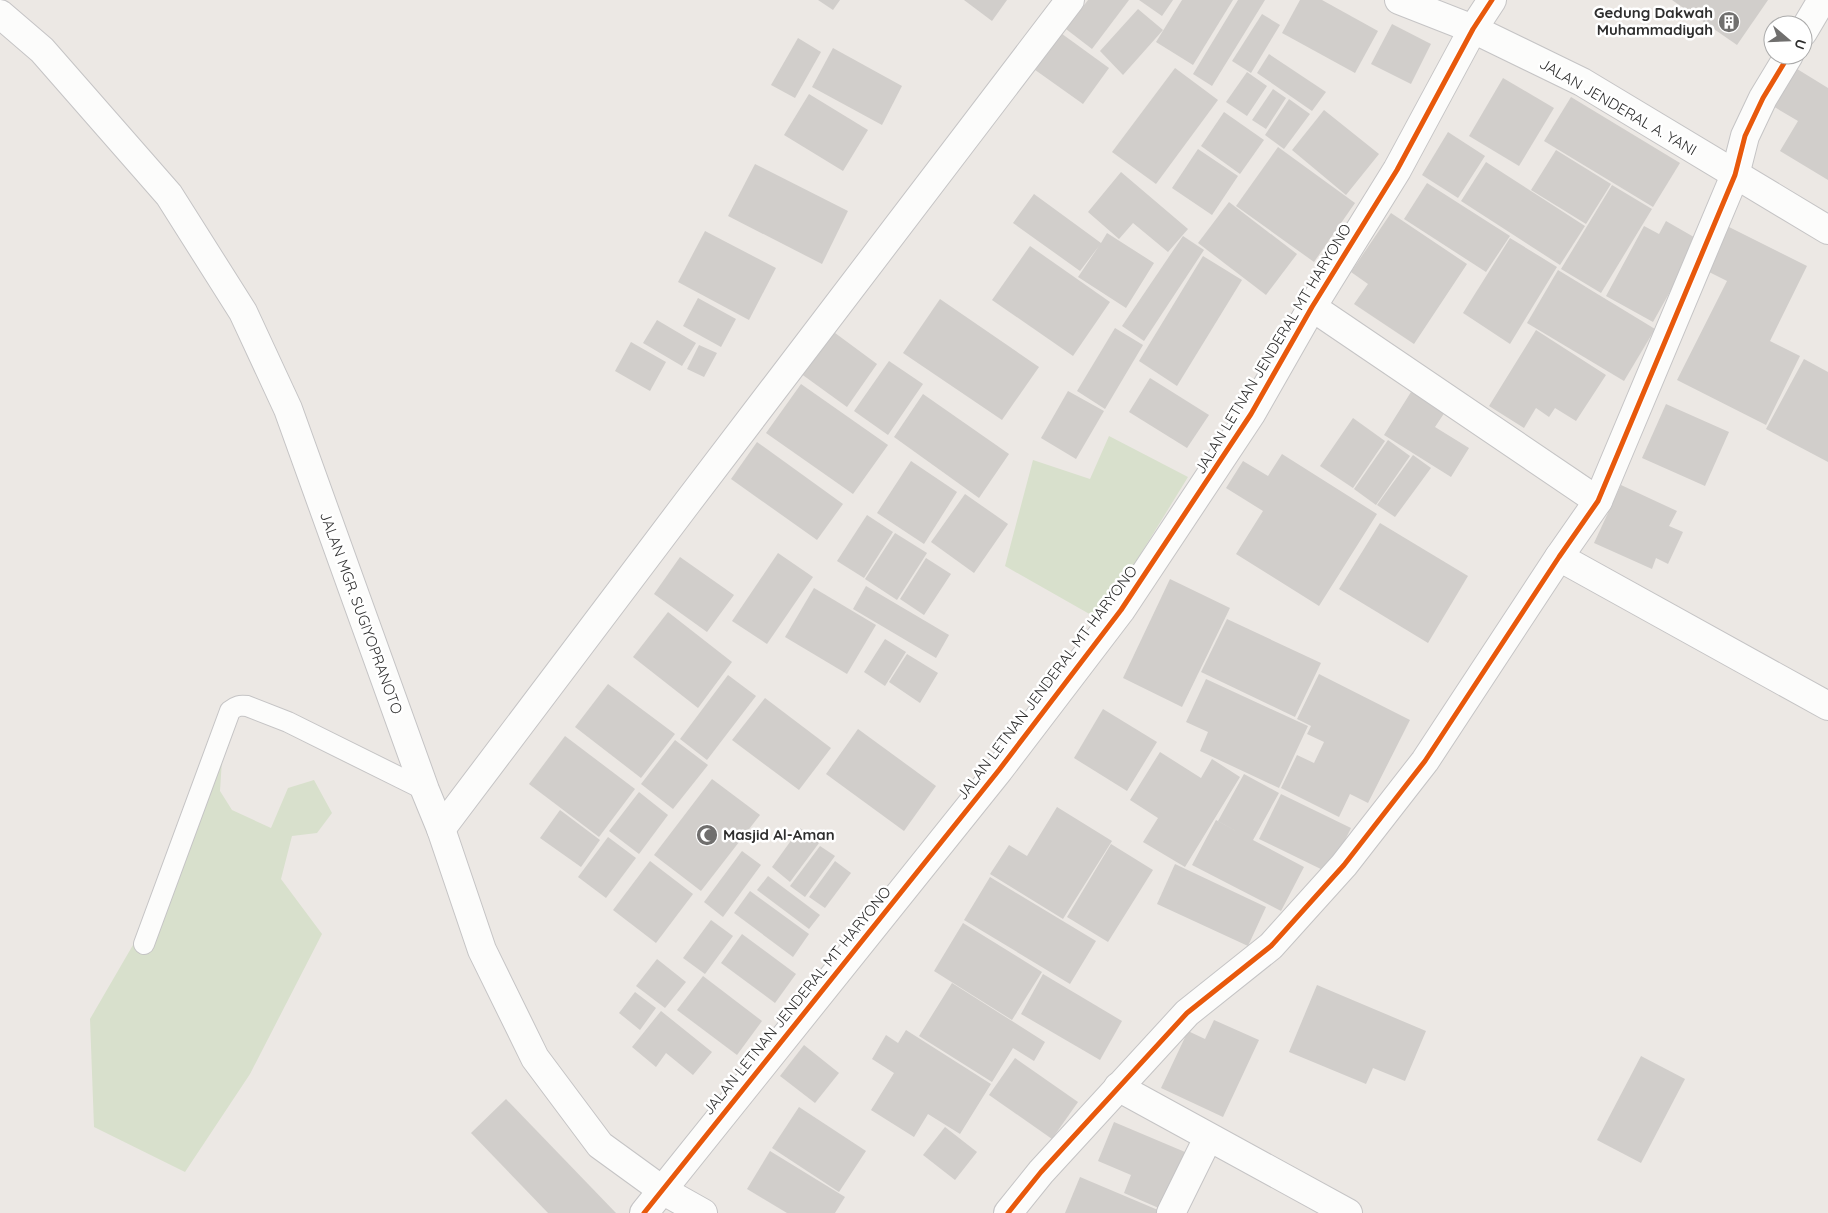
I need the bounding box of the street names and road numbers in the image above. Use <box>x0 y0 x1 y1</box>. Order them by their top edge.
street label: JALAN JENDERAL A. YANI <box>1536 54 1700 159</box>
street label: JALAN LETNAN JENDERAL MT HARYONO <box>1190 220 1355 477</box>
street label: JALAN MGR. SUGIYOPRANOTO <box>316 509 407 717</box>
street label: JALAN LETNAN JENDERAL MT HARYONO <box>952 562 1141 804</box>
street label: JALAN LETNAN JENDERAL MT HARYONO <box>698 882 895 1119</box>

